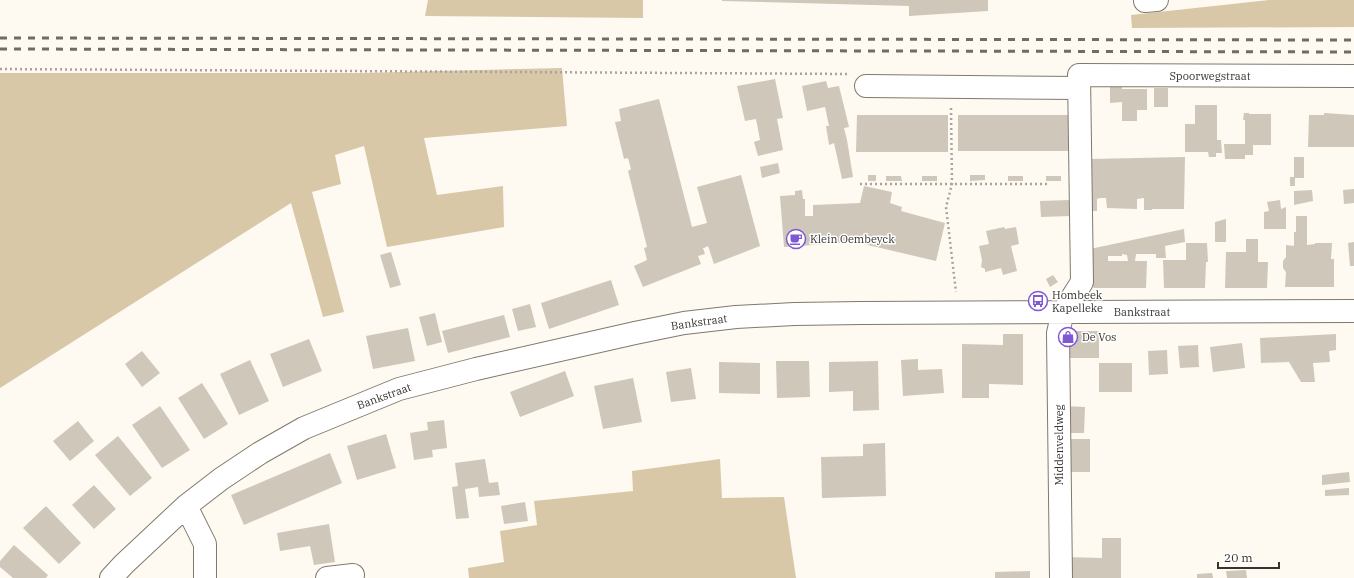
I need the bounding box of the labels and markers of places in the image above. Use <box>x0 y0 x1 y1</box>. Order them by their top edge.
cafe icon: Klein Oembeyck <box>785 228 807 250</box>
place label: Klein Oembeyck <box>810 232 895 246</box>
place label: Hombeek Kapelleke <box>1052 288 1103 315</box>
bus stop icon: Hombeek Kapelleke <box>1027 290 1049 312</box>
shop icon: De Vos <box>1057 326 1079 348</box>
place label: De Vos <box>1082 330 1117 344</box>

